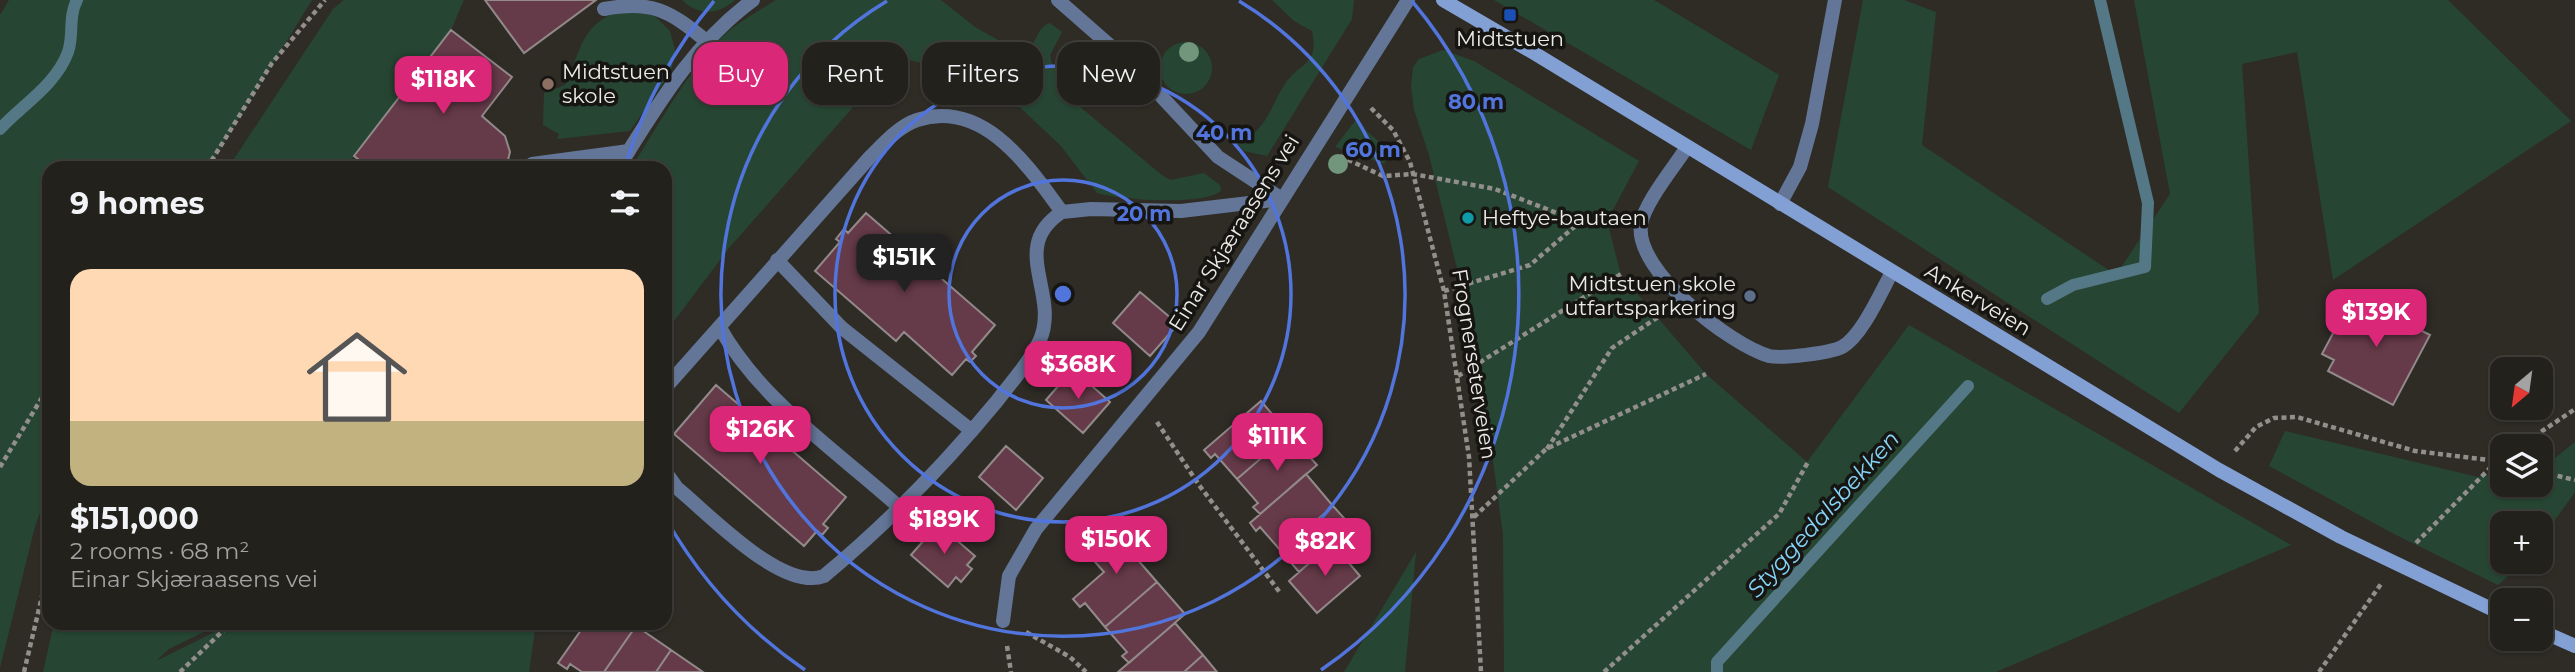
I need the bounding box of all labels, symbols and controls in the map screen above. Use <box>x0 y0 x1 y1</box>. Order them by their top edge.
marker: Midtstuen <box>1502 7 1518 23</box>
place label: Midtstuen <box>1456 26 1564 51</box>
chip: Buy <box>693 42 788 105</box>
chip: Rent <box>802 42 908 105</box>
chip: Filters <box>922 42 1043 105</box>
chip: New <box>1057 42 1160 105</box>
pin: $118K <box>394 57 492 116</box>
place label: Midtstuen skole <box>562 59 670 108</box>
text: $118K <box>411 65 475 93</box>
marker: Midtstuen skole <box>540 76 556 92</box>
text: 80 m <box>1448 89 1504 114</box>
text: 40 m <box>1196 120 1252 145</box>
street label: Einar Skjæraasens vei <box>1163 130 1304 335</box>
text: 60 m <box>1345 137 1401 162</box>
icon: filters <box>606 184 644 222</box>
text: 9 homes <box>70 185 205 222</box>
text: 20 m <box>1117 201 1171 226</box>
place label: Heftye-bautaen <box>1482 205 1647 230</box>
marker: Heftye-bautaen <box>1460 210 1476 226</box>
pin: $151K <box>855 234 953 294</box>
text: $151K <box>872 243 936 271</box>
street label: Ankerveien <box>1921 258 2036 341</box>
street label: Frognerseterveien <box>1447 267 1502 461</box>
place label: Midtstuen skole utfartsparkering <box>1564 271 1736 320</box>
centre of rings <box>1051 282 1075 306</box>
marker: Midtstuen skole utfartsparkering <box>1742 288 1758 304</box>
pin: $139K <box>2327 290 2425 349</box>
text: $139K <box>2342 298 2410 326</box>
icon: home <box>294 314 420 440</box>
pin: $368K <box>1029 342 1127 401</box>
text: $368K <box>1040 350 1116 378</box>
north arrow <box>2490 357 2553 420</box>
map controls <box>2490 357 2553 651</box>
pin: $126K <box>711 406 809 466</box>
pin: $111K <box>1228 414 1326 473</box>
text: $126K <box>726 415 794 443</box>
text: $111K <box>1248 422 1306 450</box>
water label: Styggedalsbekken <box>1741 425 1905 603</box>
button: layers <box>2490 434 2553 497</box>
pin: $189K <box>895 496 993 556</box>
text: $151,000 <box>70 500 199 537</box>
text: $189K <box>909 505 979 533</box>
button: + <box>2490 511 2553 574</box>
pin: $150K <box>1067 516 1165 576</box>
pin: $82K <box>1284 518 1366 578</box>
text: $150K <box>1081 525 1151 553</box>
text: $82K <box>1295 527 1355 555</box>
text: 2 rooms · 68 m² <box>70 537 249 565</box>
text: Einar Skjæraasens vei <box>70 565 318 593</box>
button: − <box>2490 588 2553 651</box>

